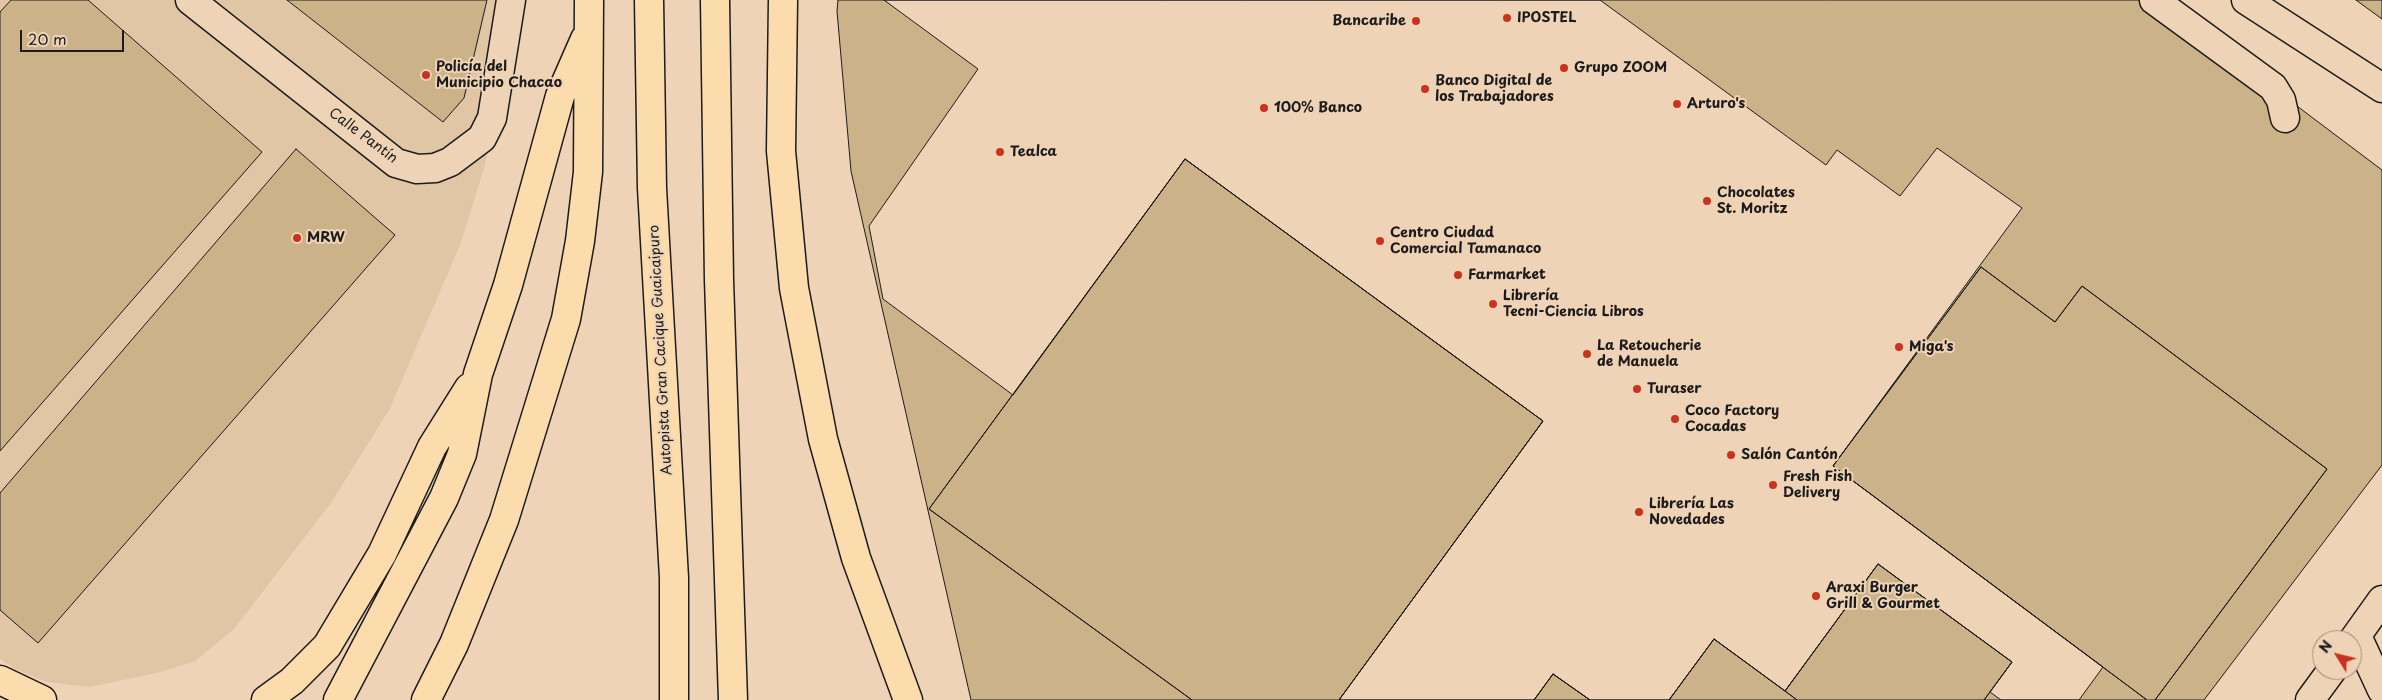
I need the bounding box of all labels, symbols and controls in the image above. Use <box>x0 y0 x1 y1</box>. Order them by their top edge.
place label: IPOSTEL <box>1517 10 1577 26</box>
marker: IPOSTEL <box>1501 12 1513 24</box>
place label: Bancaribe <box>1332 13 1406 29</box>
marker: Bancaribe <box>1410 15 1422 27</box>
scale bar <box>22 20 126 52</box>
text: 20 m <box>28 27 67 50</box>
place label: Policía del Municipio Chacao <box>436 59 562 92</box>
place label: Grupo ZOOM <box>1574 60 1667 76</box>
marker: Grupo ZOOM <box>1558 62 1570 74</box>
marker: Policía del Municipio Chacao <box>420 69 432 81</box>
place label: Banco Digital de los Trabajadores <box>1435 73 1554 105</box>
marker: Banco Digital de los Trabajadores <box>1419 83 1431 95</box>
place label: Arturo's <box>1687 96 1745 112</box>
marker: Arturo's <box>1671 98 1683 110</box>
place label: 100% Banco <box>1274 100 1362 116</box>
marker: 100% Banco <box>1258 102 1270 114</box>
street label: Calle Pantín <box>325 105 401 167</box>
place label: Tealca <box>1010 144 1057 160</box>
marker: Tealca <box>994 146 1006 158</box>
place label: Chocolates St. Moritz <box>1717 185 1795 218</box>
marker: Chocolates St. Moritz <box>1701 195 1713 207</box>
street label: Autopista Gran Cacique Guaicaipuro <box>646 224 676 476</box>
place label: Centro Ciudad Comercial Tamanaco <box>1390 225 1541 258</box>
place label: MRW <box>307 230 345 246</box>
marker: MRW <box>291 232 303 244</box>
marker: Centro Ciudad Comercial Tamanaco <box>1374 235 1386 247</box>
place label: Farmarket <box>1468 267 1546 283</box>
marker: Farmarket <box>1452 269 1464 281</box>
place label: Librería Tecni-Ciencia Libros <box>1503 288 1644 321</box>
marker: Librería Tecni-Ciencia Libros <box>1487 298 1499 310</box>
place label: La Retoucherie de Manuela <box>1597 338 1701 371</box>
place label: Miga's <box>1909 339 1954 355</box>
marker: Miga's <box>1893 341 1905 353</box>
marker: La Retoucherie de Manuela <box>1581 348 1593 360</box>
place label: Turaser <box>1647 381 1702 397</box>
marker: Turaser <box>1631 383 1643 395</box>
place label: Coco Factory Cocadas <box>1685 403 1779 436</box>
marker: Coco Factory Cocadas <box>1669 413 1681 425</box>
place label: Salón Cantón <box>1741 447 1838 463</box>
marker: Salón Cantón <box>1725 449 1737 461</box>
place label: Fresh Fish Delivery <box>1783 469 1852 502</box>
marker: Fresh Fish Delivery <box>1767 479 1779 491</box>
place label: Librería Las Novedades <box>1649 496 1734 528</box>
marker: Librería Las Novedades <box>1633 506 1645 518</box>
place label: Araxi Burger Grill & Gourmet <box>1826 580 1940 612</box>
marker: Araxi Burger Grill & Gourmet <box>1810 590 1822 602</box>
north arrow <box>2312 630 2362 680</box>
text: N <box>2314 636 2337 657</box>

